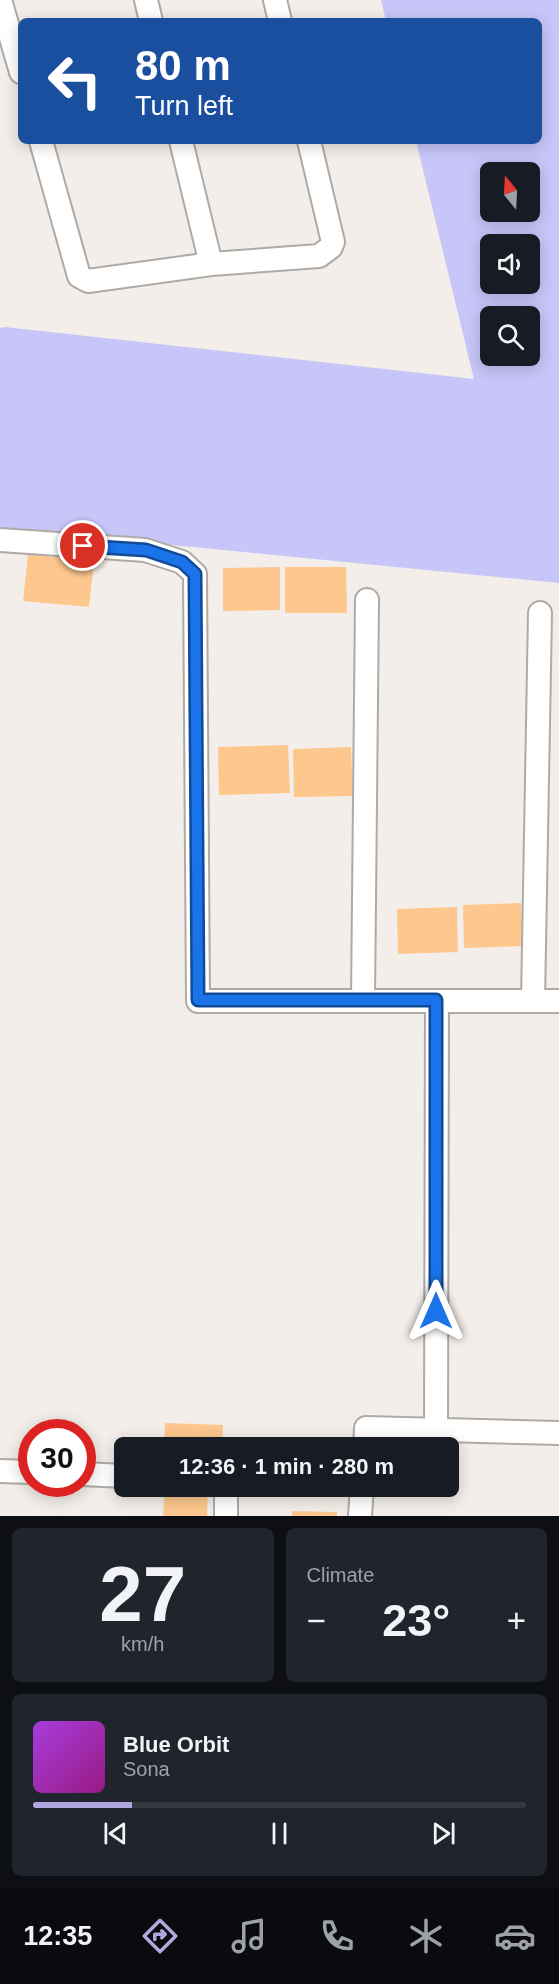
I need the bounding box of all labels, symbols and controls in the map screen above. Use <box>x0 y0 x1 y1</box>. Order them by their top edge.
icon: left <box>36 42 114 120</box>
text: 80 m <box>135 42 231 89</box>
text: Turn left <box>135 91 233 121</box>
north arrow <box>480 162 540 222</box>
map controls <box>480 162 540 366</box>
button: sound <box>480 234 540 294</box>
button: search <box>480 306 540 366</box>
pin <box>57 520 108 571</box>
icon: arrive <box>66 529 99 562</box>
position arrow <box>404 1279 468 1343</box>
speed limit sign: 30 <box>18 1419 96 1497</box>
text: 12:36 · 1 min · 280 m <box>179 1454 394 1479</box>
text: 27 <box>99 1550 186 1638</box>
text: Climate <box>307 1564 374 1586</box>
text: 23° <box>382 1595 450 1646</box>
text: − <box>307 1602 326 1639</box>
text: + <box>507 1602 526 1639</box>
text: km/h <box>121 1633 164 1655</box>
text: Blue Orbit <box>123 1732 229 1757</box>
text: Sona <box>123 1758 170 1780</box>
icon: previous <box>99 1817 132 1850</box>
icon: pause <box>263 1817 296 1850</box>
icon: next <box>427 1817 460 1850</box>
icon: directions <box>139 1915 181 1957</box>
icon: music <box>228 1915 270 1957</box>
icon: phone <box>316 1915 358 1957</box>
icon: climate <box>405 1915 447 1957</box>
icon: car <box>494 1915 536 1957</box>
text: 12:35 <box>23 1921 92 1951</box>

